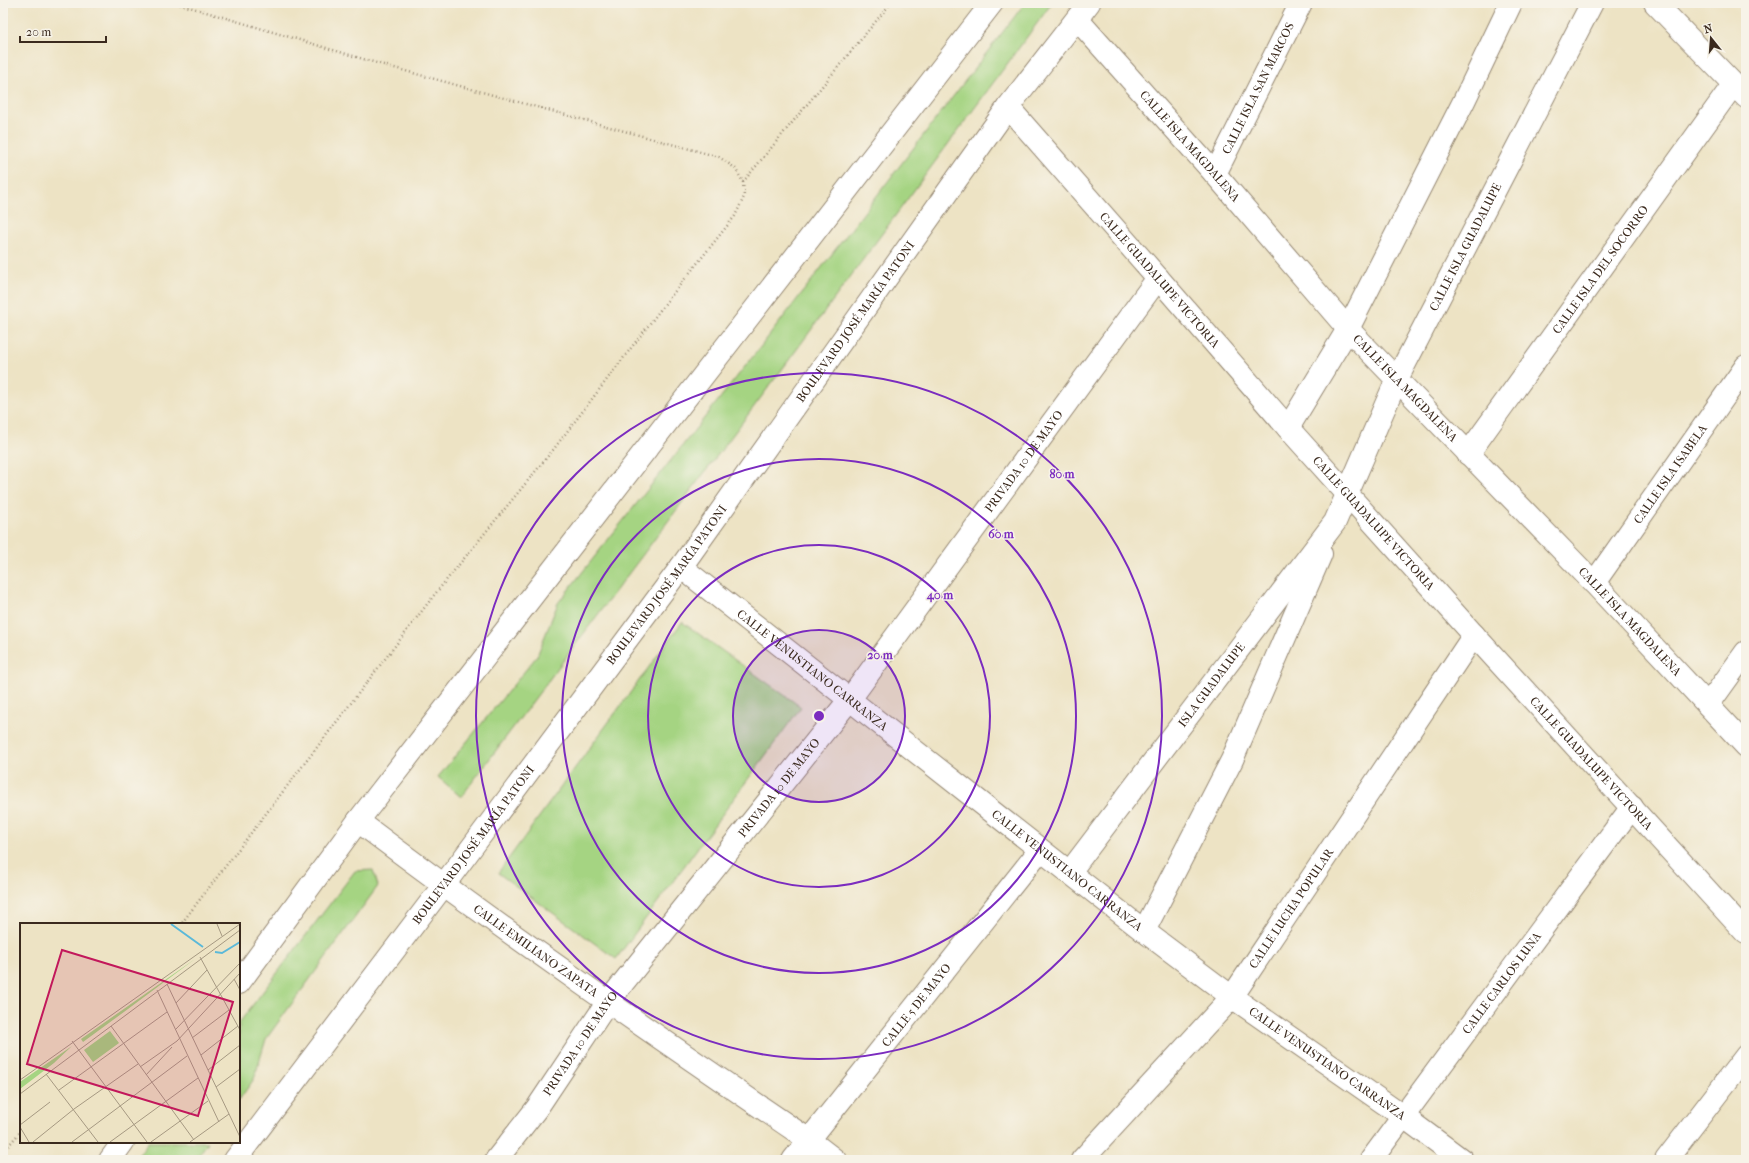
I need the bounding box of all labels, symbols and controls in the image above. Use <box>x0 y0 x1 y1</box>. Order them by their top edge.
scale bar <box>20 18 106 44</box>
north arrow <box>1691 18 1731 58</box>
street label: CALLE ISLA SAN MARCOS <box>1219 20 1297 156</box>
text: N <box>1702 21 1715 36</box>
text: 20 m <box>26 25 51 39</box>
street label: CALLE ISLA MAGDALENA <box>1137 88 1243 205</box>
street label: CALLE ISLA GUADALUPE <box>1427 181 1504 313</box>
street label: CALLE ISLA DEL SOCORRO <box>1550 203 1651 337</box>
street label: CALLE GUADALUPE VICTORIA <box>1097 209 1222 351</box>
street label: BOULEVARD JOSÉ MARÍA PATONI <box>793 238 918 405</box>
street label: CALLE ISLA MAGDALENA <box>1350 332 1460 445</box>
street label: PRIVADA 10 DE MAYO <box>982 408 1066 515</box>
street label: CALLE ISLA ISABELA <box>1631 422 1710 526</box>
street label: CALLE GUADALUPE VICTORIA <box>1310 453 1437 593</box>
text: 80 m <box>1049 467 1076 481</box>
street label: BOULEVARD JOSÉ MARÍA PATONI <box>603 502 730 668</box>
text: 60 m <box>988 527 1015 541</box>
street label: CALLE ISLA MAGDALENA <box>1576 564 1684 679</box>
text: 40 m <box>926 588 954 603</box>
street label: CALLE VENUSTIANO CARRANZA <box>734 607 891 734</box>
street label: ISLA GUADALUPE <box>1175 640 1248 730</box>
text: 20 m <box>867 648 894 662</box>
street label: CALLE GUADALUPE VICTORIA <box>1527 694 1655 833</box>
centre of rings <box>812 709 826 723</box>
street label: PRIVADA 10 DE MAYO <box>735 735 823 840</box>
street label: BOULEVARD JOSÉ MARÍA PATONI <box>409 763 537 927</box>
street label: CALLE VENUSTIANO CARRANZA <box>989 807 1145 934</box>
street label: CALLE LUCHA POPULAR <box>1246 845 1337 971</box>
street label: CALLE EMILIANO ZAPATA <box>471 902 601 1000</box>
inset map <box>20 923 240 1143</box>
street label: CALLE CARLOS LUNA <box>1459 929 1544 1037</box>
street label: CALLE 5 DE MAYO <box>879 961 954 1050</box>
street label: PRIVADA 10 DE MAYO <box>540 988 621 1098</box>
street label: CALLE VENUSTIANO CARRANZA <box>1246 1004 1408 1123</box>

